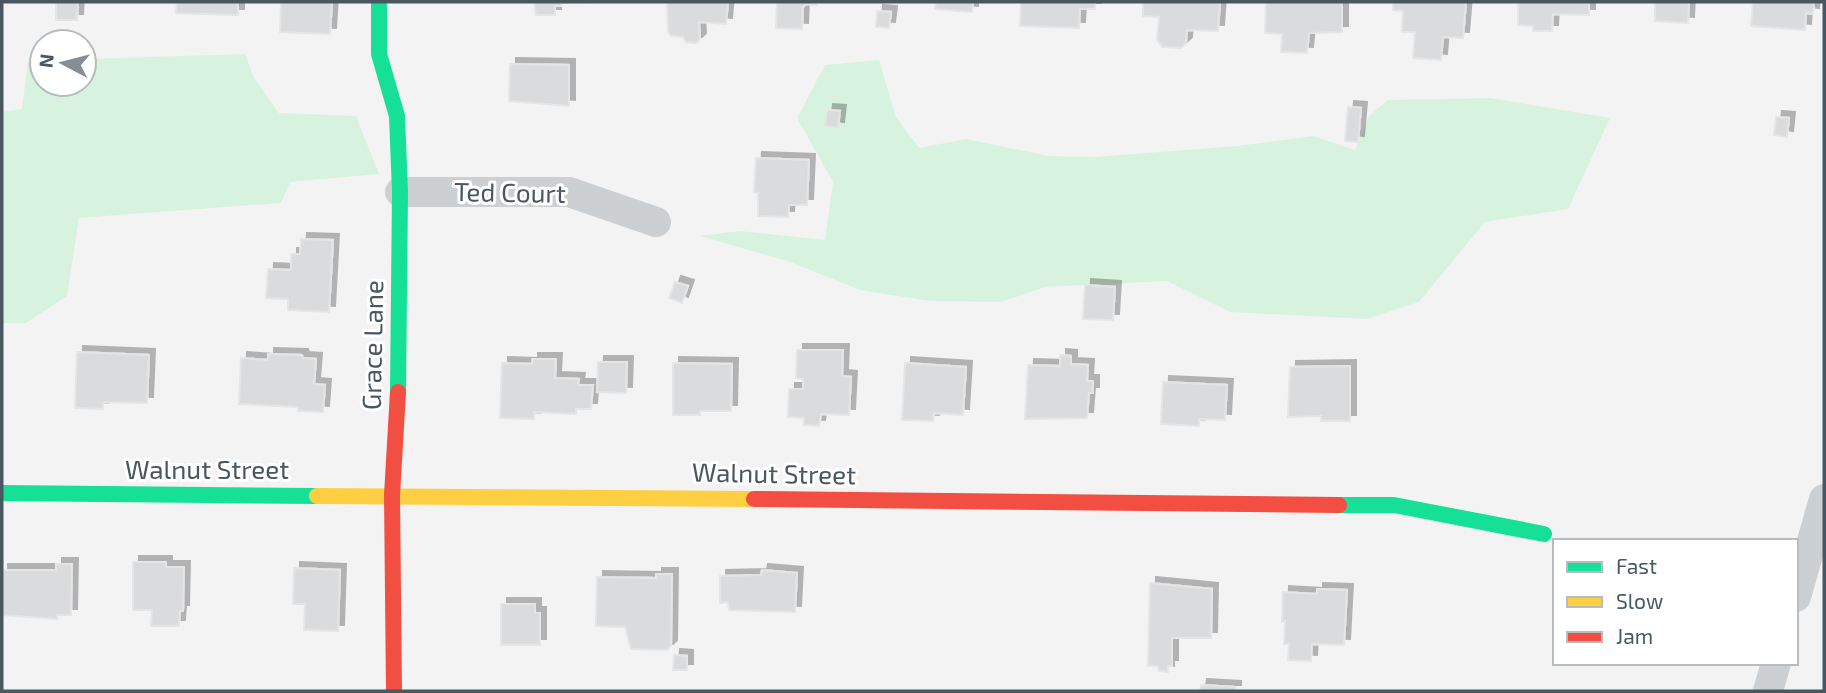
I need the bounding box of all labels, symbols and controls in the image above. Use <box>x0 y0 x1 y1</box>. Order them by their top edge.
north arrow <box>28 28 98 98</box>
text: N <box>33 53 58 69</box>
street label: Ted Court <box>454 175 566 208</box>
street label: Grace Lane <box>355 280 388 410</box>
street label: Walnut Street <box>125 453 289 484</box>
street label: Walnut Street <box>692 456 856 489</box>
legend <box>1553 539 1798 665</box>
text: Fast <box>1616 553 1657 578</box>
text: Slow <box>1616 588 1663 613</box>
text: Jam <box>1616 623 1653 648</box>

